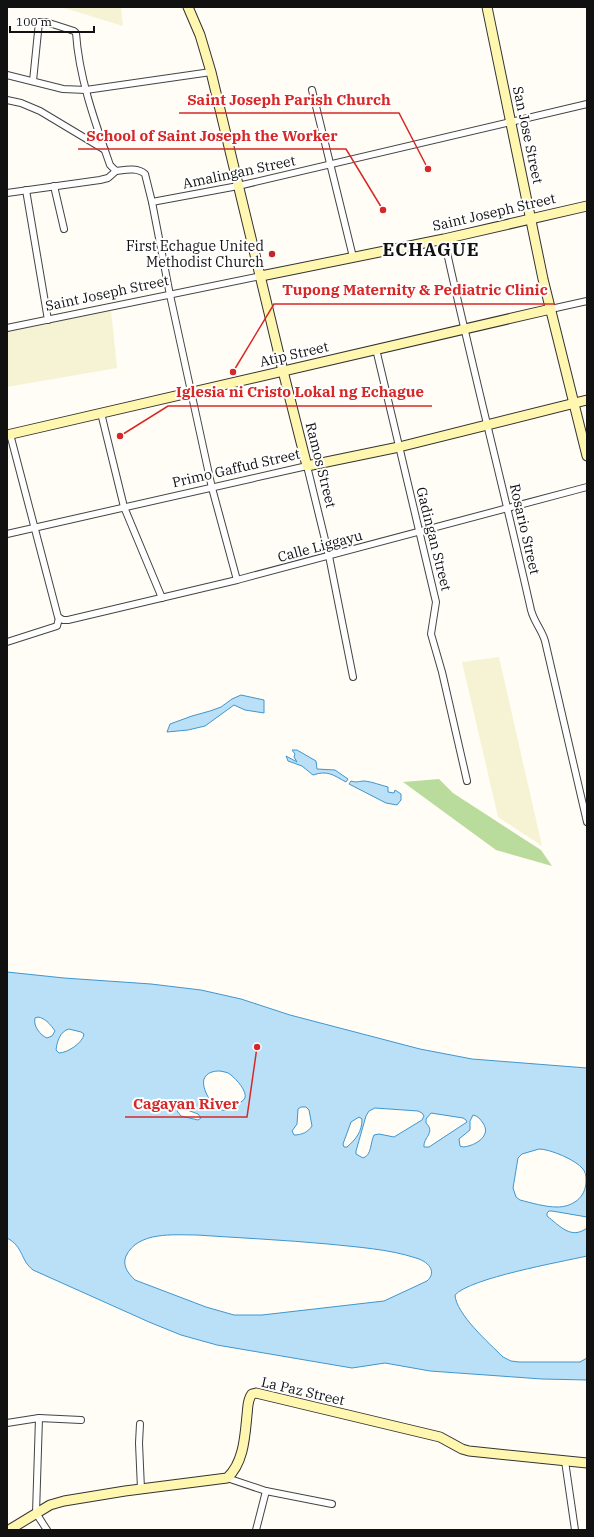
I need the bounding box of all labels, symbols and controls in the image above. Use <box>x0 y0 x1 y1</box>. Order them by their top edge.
scale bar <box>10 8 94 34</box>
text: 100 m <box>16 14 52 29</box>
street label: San Jose Street <box>509 85 547 185</box>
callout: Saint Joseph Parish Church <box>179 86 399 113</box>
text: Saint Joseph Parish Church <box>187 90 391 109</box>
callout: School of Saint Joseph the Worker <box>78 122 346 149</box>
text: School of Saint Joseph the Worker <box>86 126 338 145</box>
street label: Amalingan Street <box>181 151 297 193</box>
street label: Saint Joseph Street <box>431 189 557 235</box>
place label: First Echague United Methodist Church <box>126 237 264 271</box>
district label: ECHAGUE <box>382 238 480 261</box>
marker: First Echague United Methodist Church <box>267 249 277 259</box>
street label: Saint Joseph Street <box>44 271 170 315</box>
callout: Tupong Maternity & Pediatric Clinic <box>274 277 555 304</box>
text: Tupong Maternity & Pediatric Clinic <box>282 280 548 299</box>
street label: Atip Street <box>258 337 330 371</box>
callout: Iglesia ni Cristo Lokal ng Echague <box>168 379 432 406</box>
text: Iglesia ni Cristo Lokal ng Echague <box>176 382 424 401</box>
street label: Ramos Street <box>302 420 340 510</box>
street label: Primo Gaffud Street <box>170 445 302 491</box>
street label: Rosario Street <box>506 482 544 576</box>
street label: Gadingan Street <box>412 485 456 593</box>
street label: Calle Liggayu <box>276 526 365 566</box>
callout: Cagayan River <box>125 1090 247 1117</box>
text: Cagayan River <box>133 1094 239 1113</box>
street label: La Paz Street <box>260 1373 347 1409</box>

